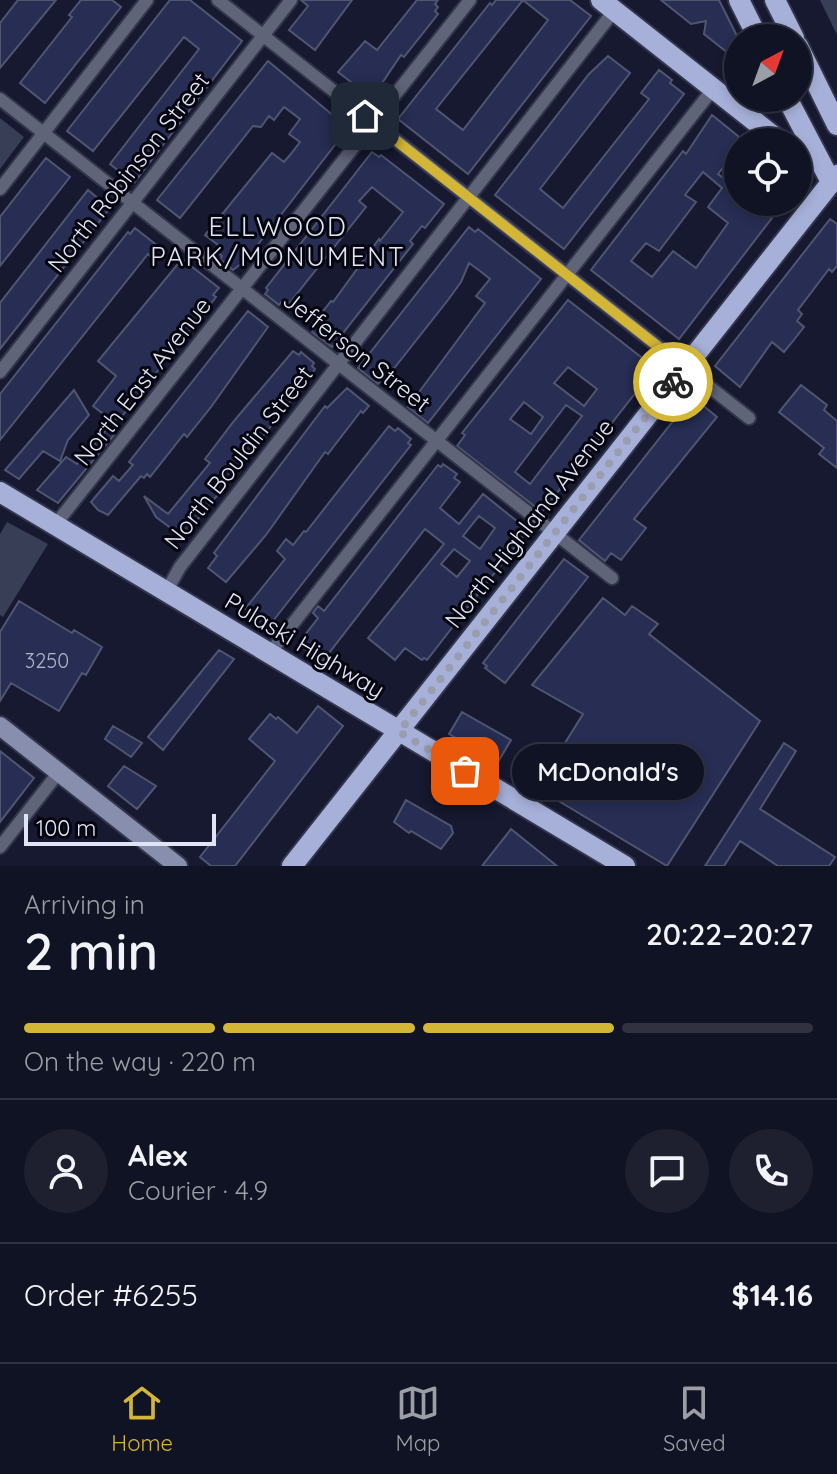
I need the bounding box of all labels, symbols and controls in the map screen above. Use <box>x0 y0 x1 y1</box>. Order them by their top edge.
north arrow <box>724 24 812 112</box>
map controls <box>724 24 812 216</box>
street label: North Robinson Street <box>41 66 215 278</box>
pin <box>331 82 399 150</box>
icon: home <box>343 94 387 138</box>
button: locate <box>724 128 812 216</box>
district label: ELLWOOD PARK/MONUMENT <box>150 210 406 273</box>
street label: Jefferson Street <box>277 284 437 418</box>
street label: North East Avenue <box>67 291 217 471</box>
courier <box>633 342 713 422</box>
street label: North Bouldin Street <box>157 359 319 555</box>
icon: bike <box>651 360 695 404</box>
street label: North Highland Avenue <box>438 412 620 634</box>
street label: Pulaski Highway <box>220 586 390 704</box>
house number: 3250 <box>25 648 69 673</box>
pin <box>431 737 499 805</box>
callout: McDonald's <box>513 743 705 799</box>
icon: bag <box>443 749 487 793</box>
text: McDonald's <box>537 755 679 788</box>
scale bar <box>24 810 216 846</box>
text: 100 m <box>36 814 96 842</box>
text: Arriving in <box>24 888 145 921</box>
text: 20:22–20:27 <box>646 915 813 953</box>
text: 2 min <box>24 918 158 983</box>
text: On the way · 220 m <box>24 1045 256 1078</box>
button: person <box>24 1129 108 1213</box>
button: chat <box>625 1129 709 1213</box>
button: phone <box>729 1129 813 1213</box>
text: Alex <box>128 1136 187 1174</box>
text: Courier · 4.9 <box>128 1174 268 1207</box>
text: Order #6255 <box>24 1276 198 1314</box>
text: $14.16 <box>732 1276 813 1314</box>
tab: Home <box>111 1381 173 1457</box>
tab: Map <box>396 1381 440 1457</box>
tab: Saved <box>663 1381 726 1457</box>

